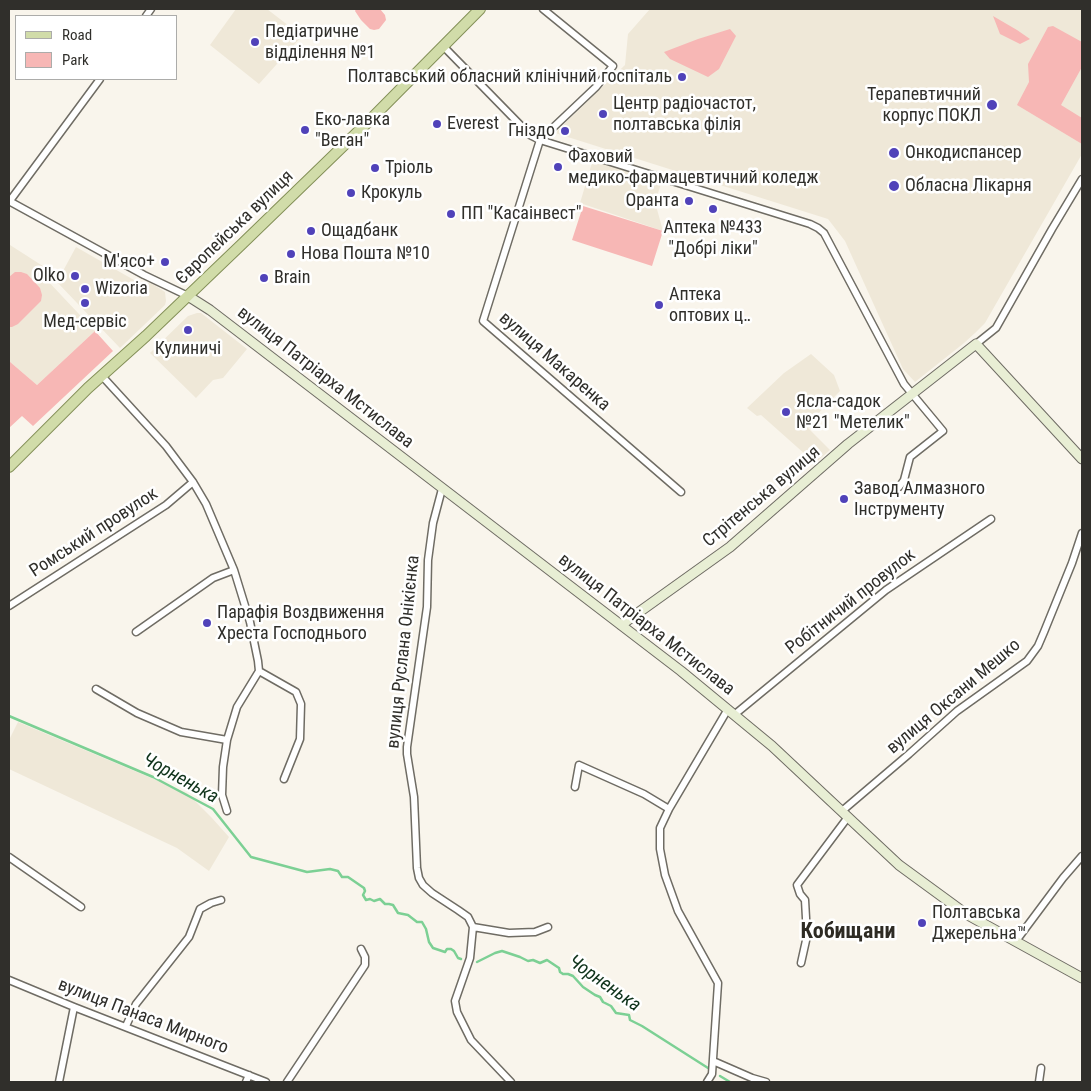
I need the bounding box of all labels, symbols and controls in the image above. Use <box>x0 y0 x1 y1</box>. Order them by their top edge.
legend <box>15 15 178 80</box>
place label: Педіатричне відділення №1 <box>265 21 375 64</box>
text: Road <box>62 26 92 44</box>
marker: Педіатричне відділення №1 <box>249 36 261 48</box>
text: Park <box>62 51 89 69</box>
place label: Полтавський обласний клінічний госпіталь <box>347 66 672 88</box>
marker: Полтавський обласний клінічний госпіталь <box>676 71 688 83</box>
place label: Терапевтичний корпус ПОКЛ <box>867 84 981 126</box>
place label: Центр радіочастот, полтавська філія <box>613 93 756 136</box>
marker: Терапевтичний корпус ПОКЛ <box>985 98 999 112</box>
marker: Центр радіочастот, полтавська філія <box>597 108 609 120</box>
place label: Еко-лавка "Веган" <box>315 109 390 152</box>
place label: Everest <box>447 113 499 135</box>
marker: Everest <box>431 118 443 130</box>
place label: Гніздо <box>508 120 555 142</box>
marker: Еко-лавка "Веган" <box>299 124 311 136</box>
marker: Гніздо <box>559 125 571 137</box>
place label: Онкодиспансер <box>905 142 1022 164</box>
place label: Фаховий медико-фармацевтичний коледж <box>568 146 818 188</box>
marker: Онкодиспансер <box>887 146 901 160</box>
place label: Тріоль <box>385 157 433 179</box>
marker: Фаховий медико-фармацевтичний коледж <box>552 161 564 173</box>
marker: Тріоль <box>369 162 381 174</box>
street label: Європейська вулиця <box>172 166 298 290</box>
place label: Обласна Лікарня <box>905 175 1032 197</box>
marker: Обласна Лікарня <box>887 179 901 193</box>
place label: Крокуль <box>361 182 422 204</box>
marker: Крокуль <box>345 187 357 199</box>
place label: Оранта <box>625 190 679 212</box>
marker: Оранта <box>683 195 695 207</box>
place label: ПП "Касаінвест" <box>461 203 582 225</box>
marker: Аптека №433 "Добрі ліки" <box>707 203 719 215</box>
marker: ПП "Касаінвест" <box>445 208 457 220</box>
place label: Аптека №433 "Добрі ліки" <box>664 217 762 260</box>
place label: Ощадбанк <box>321 220 398 242</box>
marker: Ощадбанк <box>305 225 317 237</box>
place label: Нова Пошта №10 <box>301 243 430 265</box>
marker: Нова Пошта №10 <box>285 248 297 260</box>
place label: М'ясо+ <box>103 251 155 273</box>
marker: М'ясо+ <box>159 256 171 268</box>
place label: Olko <box>33 265 65 287</box>
place label: Brain <box>274 267 310 289</box>
marker: Olko <box>69 270 81 282</box>
marker: Brain <box>258 272 270 284</box>
place label: Wizoria <box>95 278 148 300</box>
marker: Wizoria <box>79 283 91 295</box>
place label: Аптека оптових ц‥ <box>669 284 751 326</box>
marker: Мед-сервіс <box>79 297 91 309</box>
marker: Аптека оптових ц‥ <box>653 299 665 311</box>
street label: вулиця Патріарха Мстислава <box>233 302 417 454</box>
street label: вулиця Макаренка <box>494 308 614 416</box>
place label: Мед-сервіс <box>43 311 127 333</box>
marker: Кулиничі <box>182 324 194 336</box>
place label: Кулиничі <box>155 338 221 360</box>
place label: Ясла-садок №21 "Метелик" <box>796 391 910 434</box>
marker: Ясла-садок №21 "Метелик" <box>780 406 792 418</box>
street label: Стрітенська вулиця <box>699 442 825 552</box>
place label: Завод Алмазного Інструменту <box>854 478 985 520</box>
street label: Ромський провулок <box>26 483 162 583</box>
marker: Завод Алмазного Інструменту <box>838 493 850 505</box>
street label: Робітничий провулок <box>782 545 920 659</box>
street label: вулиця Патріарха Мстислава <box>554 549 738 701</box>
street label: вулиця Руслана Онікієнка <box>383 554 425 750</box>
place label: Парафія Воздвиження Хреста Господнього <box>217 602 385 644</box>
marker: Парафія Воздвиження Хреста Господнього <box>201 617 213 629</box>
street label: вулиця Оксани Мешко <box>883 635 1025 759</box>
water label: Чорненька <box>138 749 222 809</box>
place label: Полтавська Джерельна™ <box>932 902 1027 944</box>
marker: Полтавська Джерельна™ <box>916 917 928 929</box>
district label: Кобищани <box>801 919 895 945</box>
water label: Чорненька <box>563 951 645 1017</box>
street label: вулиця Панаса Мирного <box>55 975 231 1059</box>

